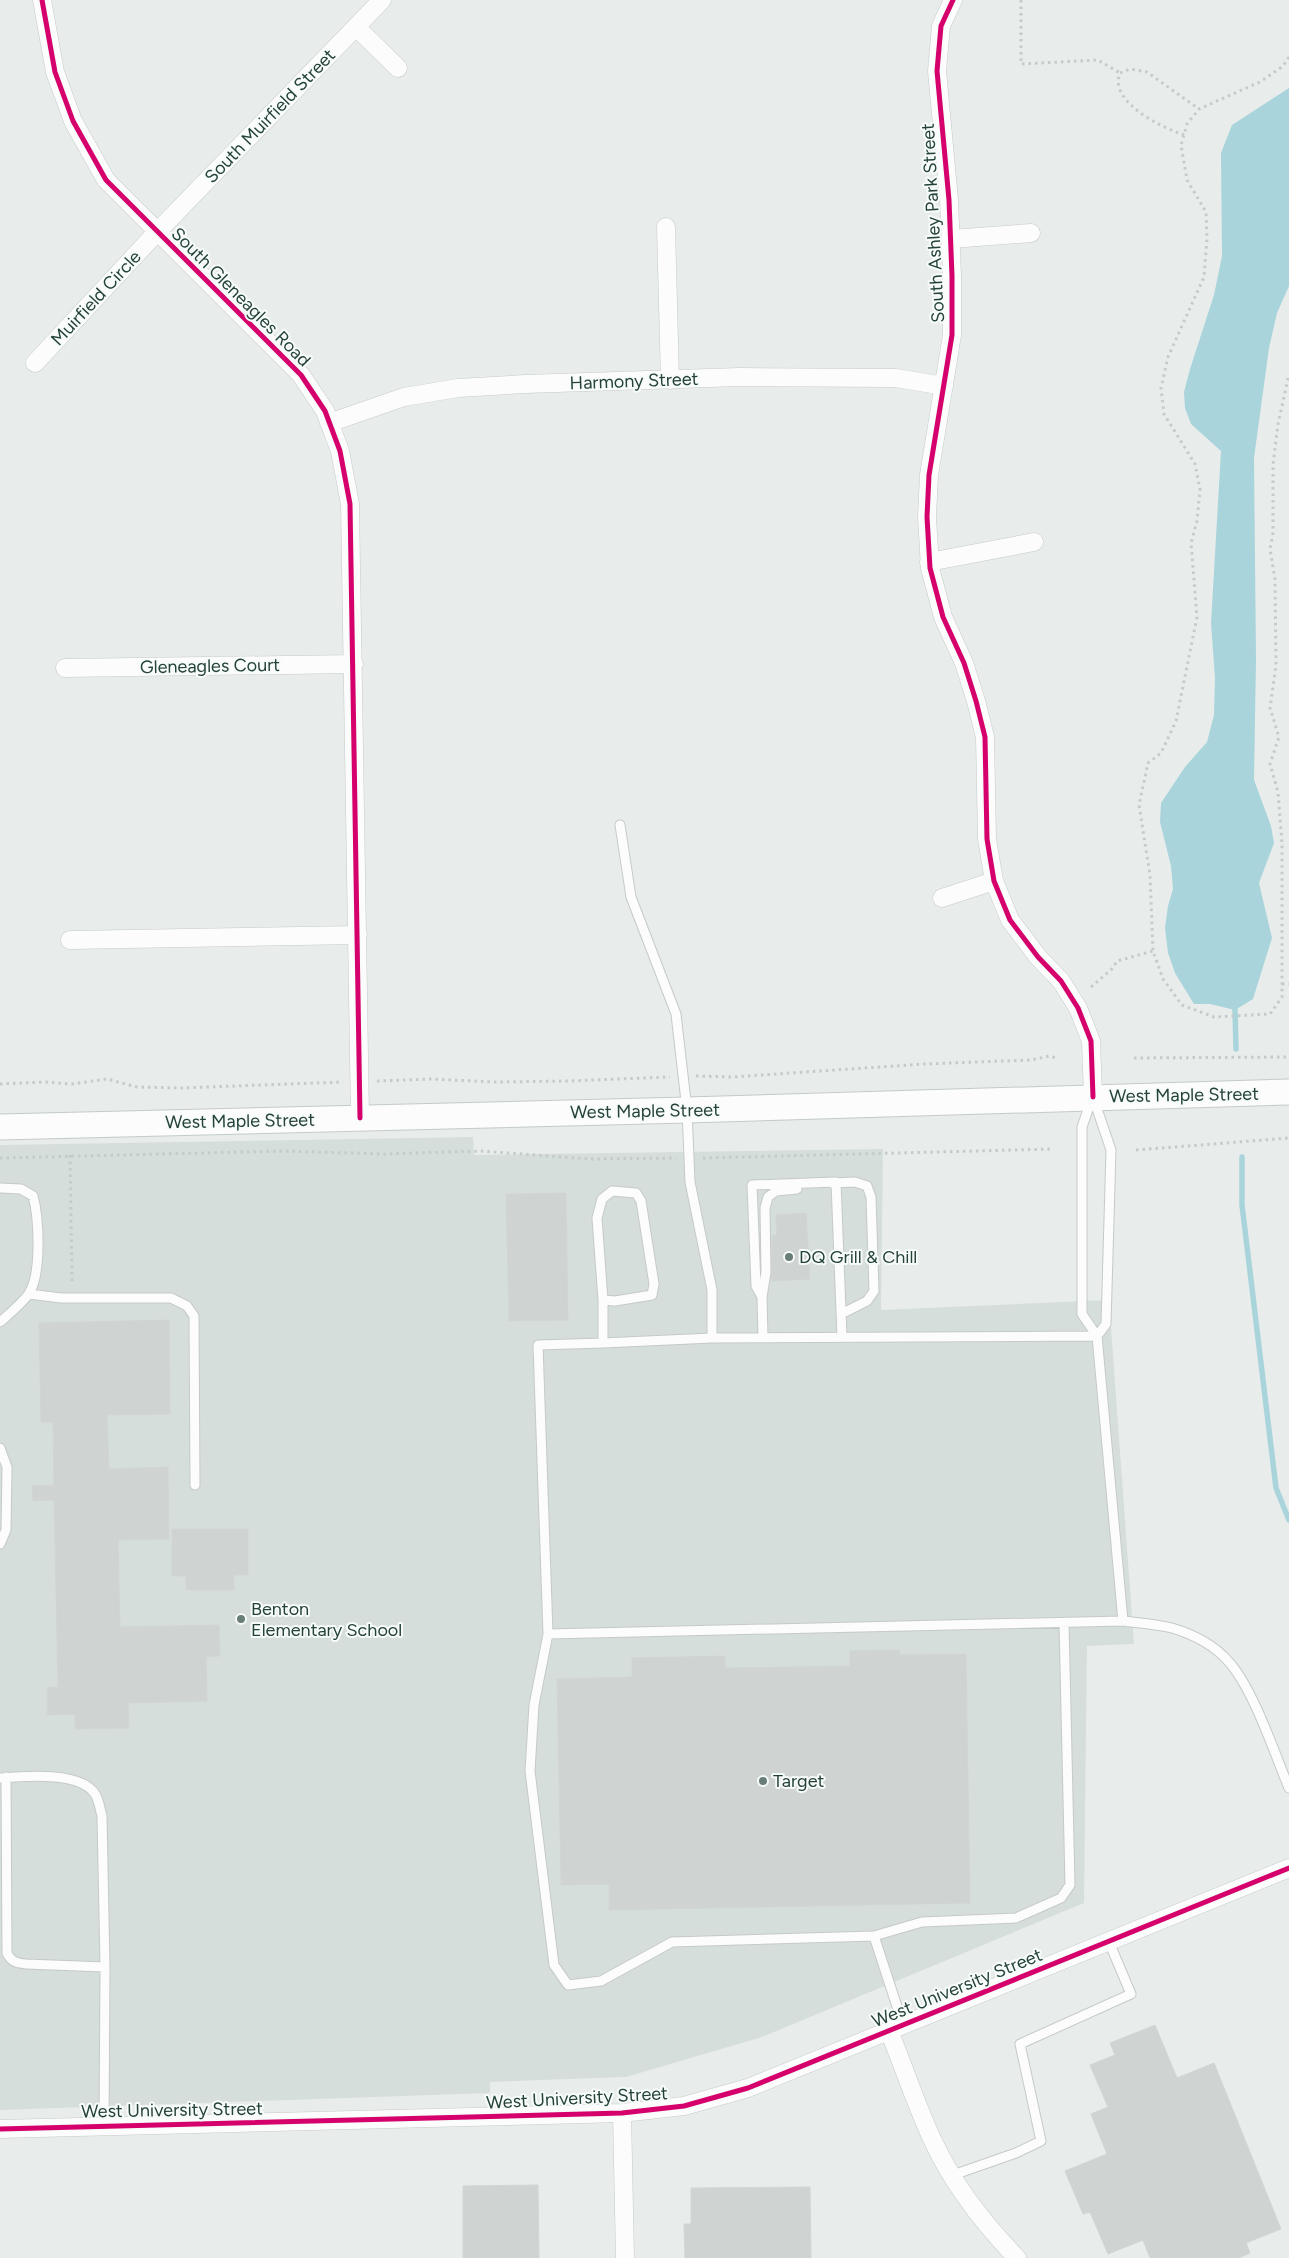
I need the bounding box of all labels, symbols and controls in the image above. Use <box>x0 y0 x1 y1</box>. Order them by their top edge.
street label: South Muirfield Street <box>200 44 340 188</box>
street label: South Ashley Park Street <box>917 122 949 323</box>
street label: South Gleneagles Road <box>167 223 315 371</box>
street label: Muirfield Circle <box>46 246 146 350</box>
street label: Harmony Street <box>569 368 699 394</box>
street label: Gleneagles Court <box>140 654 280 678</box>
street label: West Maple Street <box>1109 1083 1259 1107</box>
street label: West Maple Street <box>570 1099 720 1123</box>
street label: West Maple Street <box>165 1109 315 1133</box>
place label: DQ Grill & Chill <box>799 1246 917 1268</box>
marker: DQ Grill & Chill <box>783 1251 795 1263</box>
place label: Benton Elementary School <box>251 1598 402 1641</box>
marker: Benton Elementary School <box>235 1613 247 1625</box>
place label: Target <box>773 1770 824 1792</box>
marker: Target <box>757 1775 769 1787</box>
street label: West University Street <box>869 1944 1046 2032</box>
street label: West University Street <box>486 2082 668 2114</box>
street label: West University Street <box>81 2097 263 2123</box>

